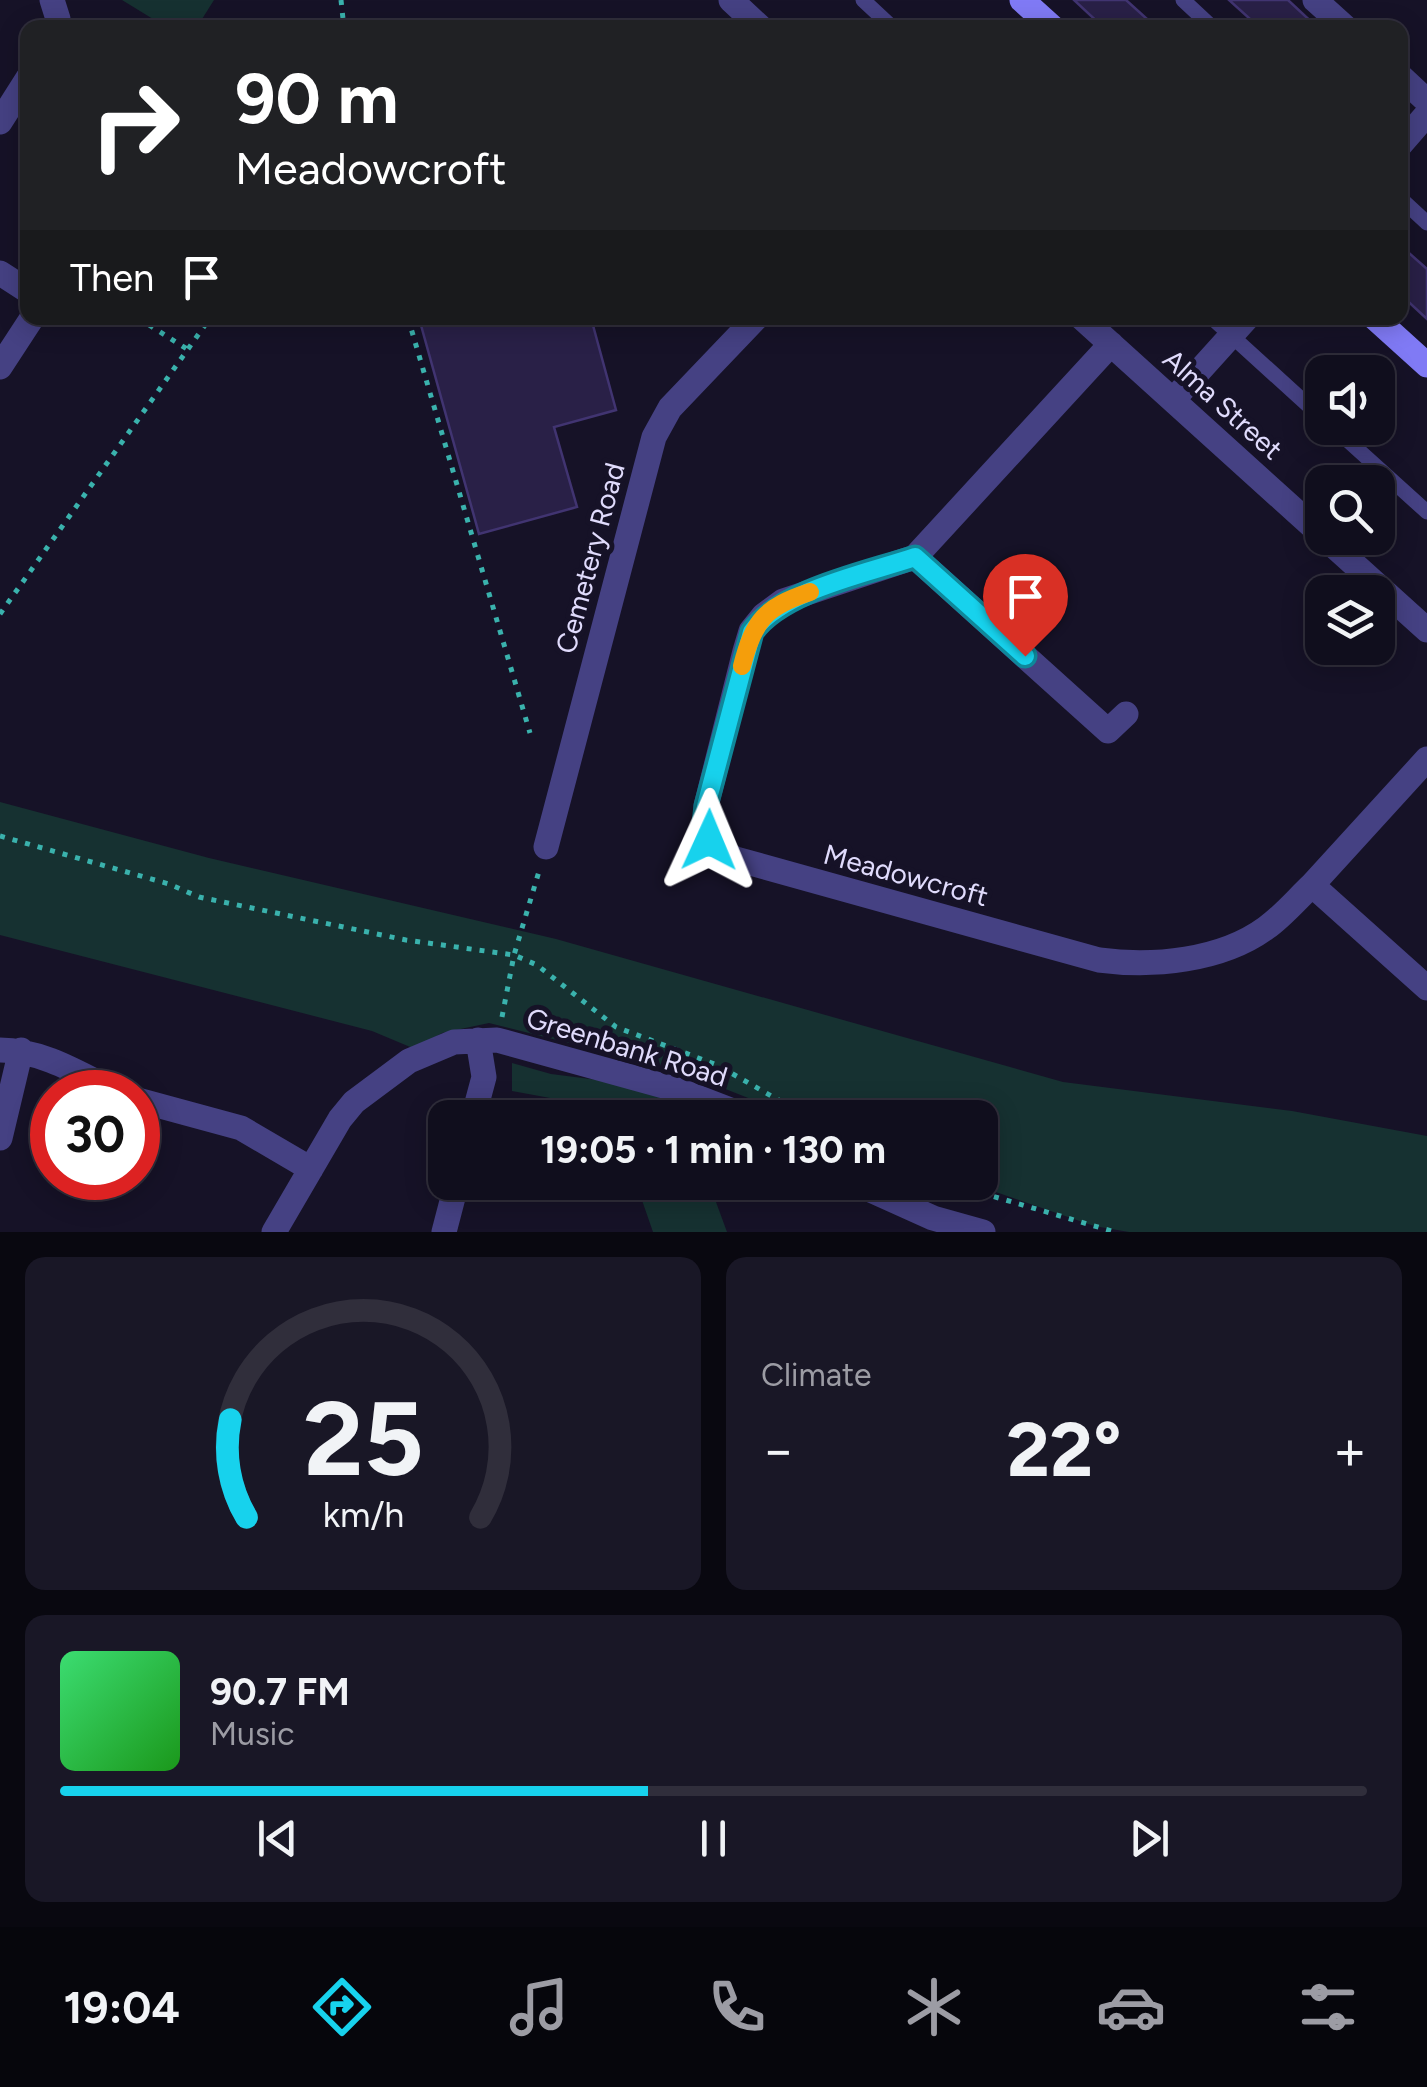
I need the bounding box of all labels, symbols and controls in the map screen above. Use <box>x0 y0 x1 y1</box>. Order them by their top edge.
text: 90 m <box>235 56 399 141</box>
icon: right <box>70 60 200 190</box>
text: Meadowcroft <box>235 141 507 195</box>
icon: arrive <box>174 250 229 305</box>
text: Then <box>70 255 154 301</box>
street label: Alma Street <box>1156 342 1290 466</box>
map controls <box>1305 355 1395 665</box>
button: sound <box>1305 355 1395 445</box>
street label: Cemetery Road <box>548 459 632 657</box>
button: search <box>1305 465 1395 555</box>
pin <box>983 554 1068 657</box>
icon: arrive <box>998 569 1053 624</box>
button: layers <box>1305 575 1395 665</box>
position arrow <box>657 788 761 892</box>
street label: Meadowcroft <box>820 837 992 913</box>
street label: Greenbank Road <box>522 1000 732 1094</box>
speed limit sign: 30 <box>30 1070 160 1200</box>
text: 19:05 · 1 min · 130 m <box>540 1127 886 1173</box>
text: Climate <box>761 1356 872 1394</box>
text: 25 <box>303 1376 423 1501</box>
text: 22° <box>1006 1405 1122 1495</box>
text: − <box>761 1417 795 1483</box>
text: + <box>1333 1417 1367 1483</box>
text: km/h <box>322 1493 404 1536</box>
text: 90.7 FM <box>210 1669 350 1715</box>
text: Music <box>210 1715 295 1753</box>
icon: previous <box>250 1811 305 1866</box>
icon: pause <box>686 1811 741 1866</box>
icon: next <box>1122 1811 1177 1866</box>
icon: directions <box>307 1972 377 2042</box>
icon: music <box>504 1972 574 2042</box>
icon: phone <box>702 1972 772 2042</box>
icon: climate <box>899 1972 969 2042</box>
icon: car <box>1096 1972 1166 2042</box>
icon: filters <box>1293 1972 1363 2042</box>
text: 19:04 <box>64 1980 180 2034</box>

